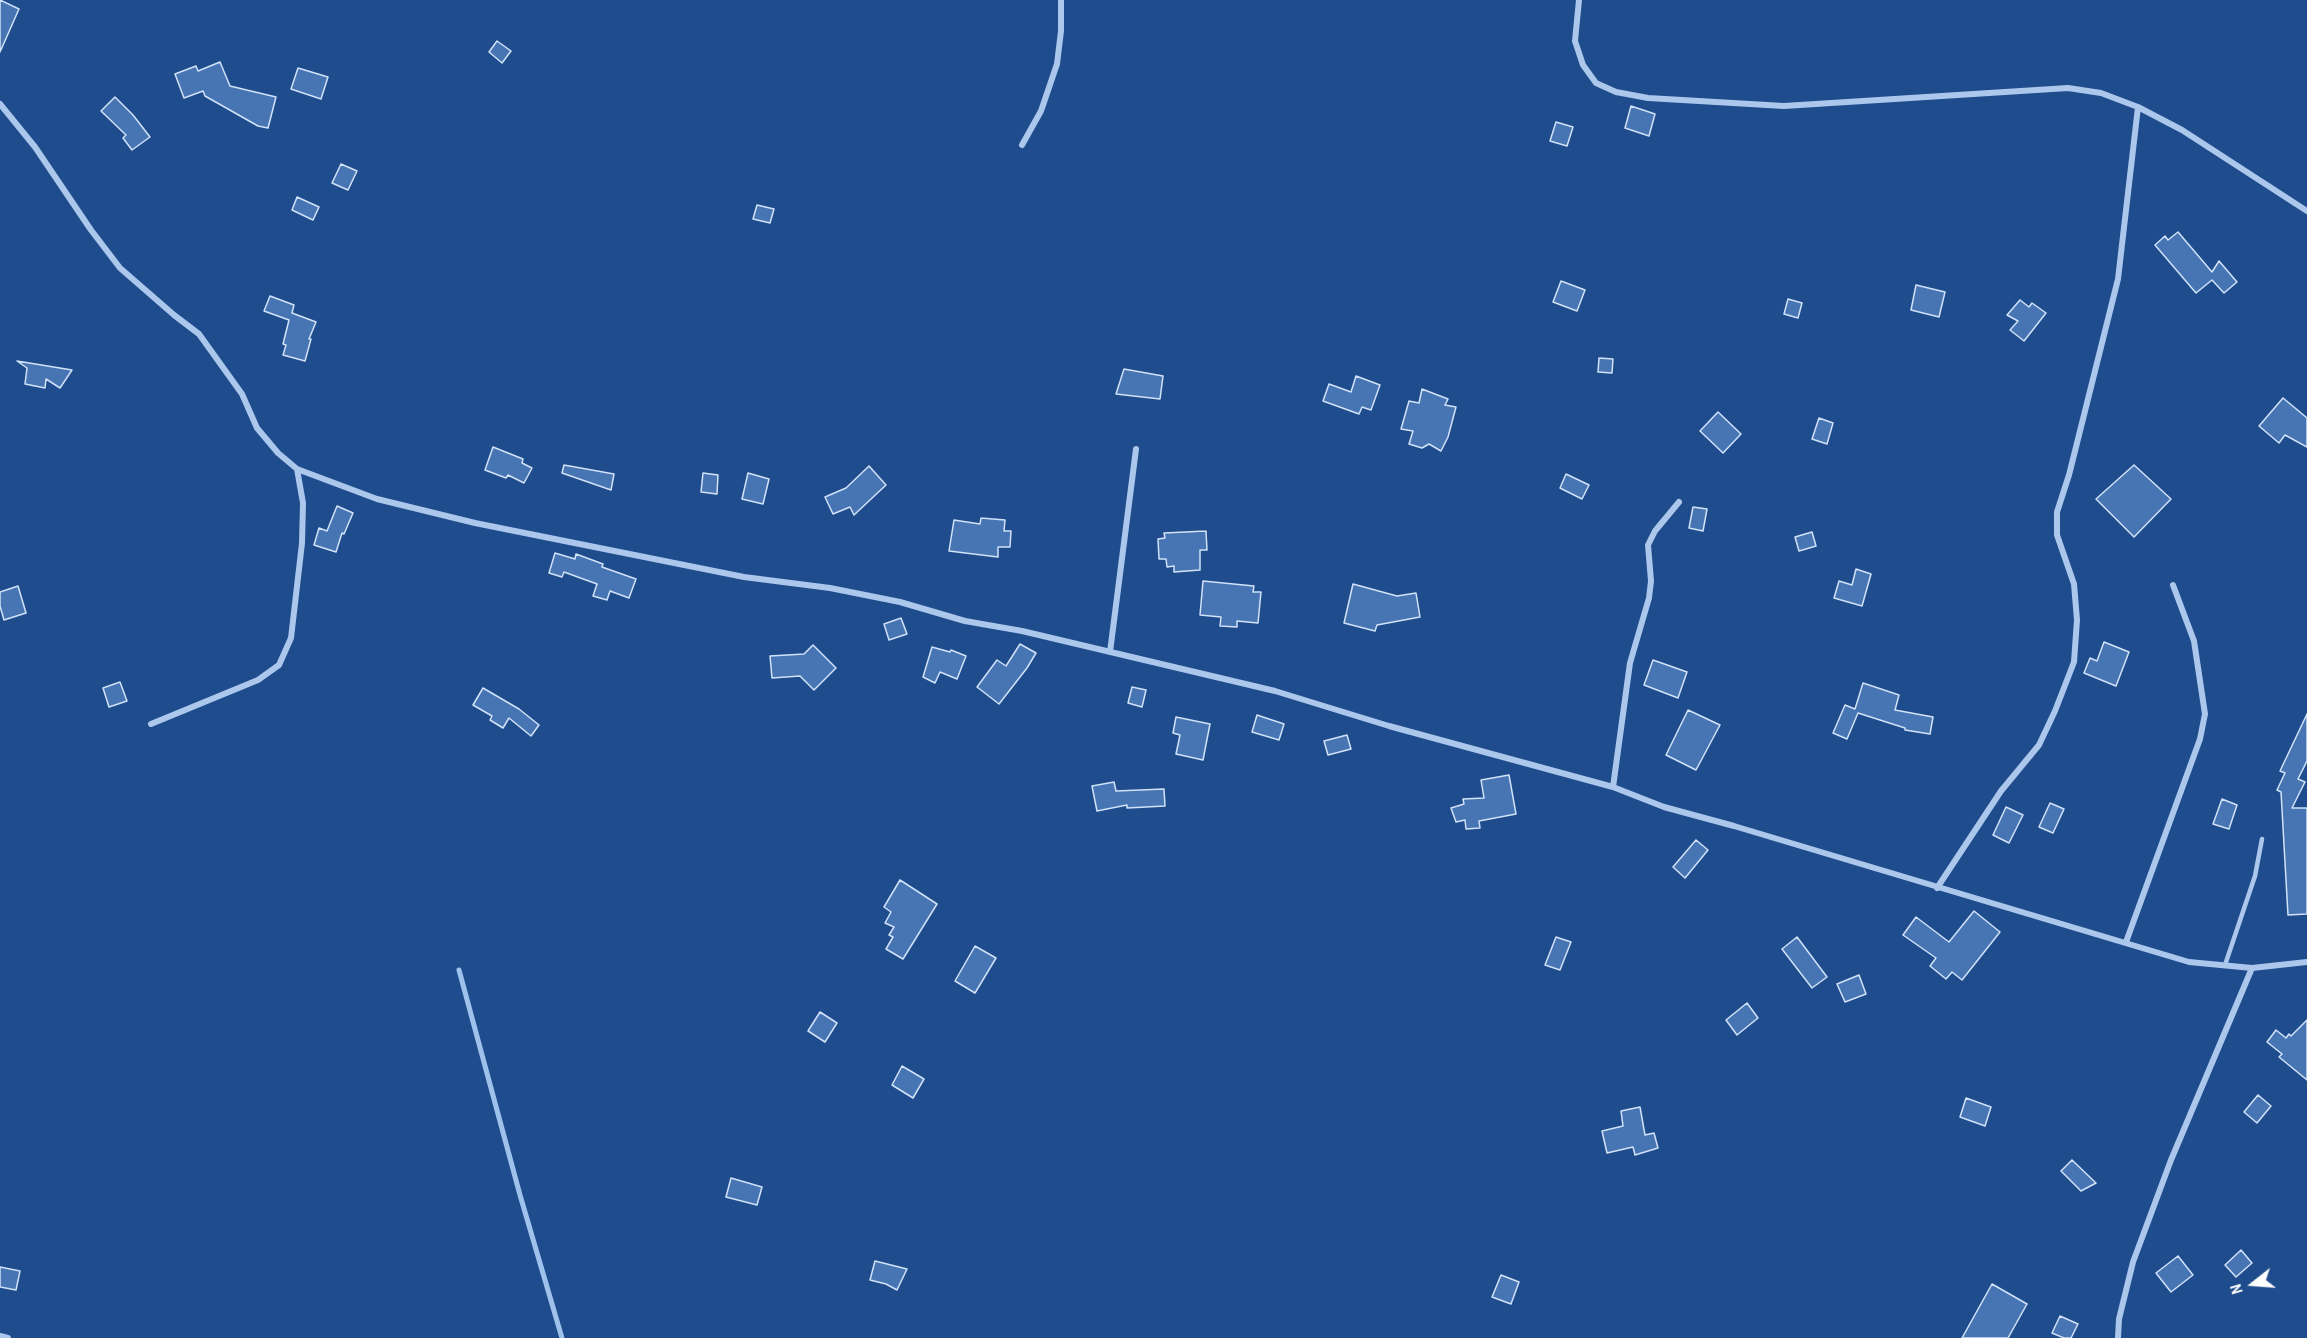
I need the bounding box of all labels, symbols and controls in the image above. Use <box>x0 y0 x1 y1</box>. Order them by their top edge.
north arrow <box>2223 1254 2283 1314</box>
text: N <box>2224 1282 2248 1297</box>

